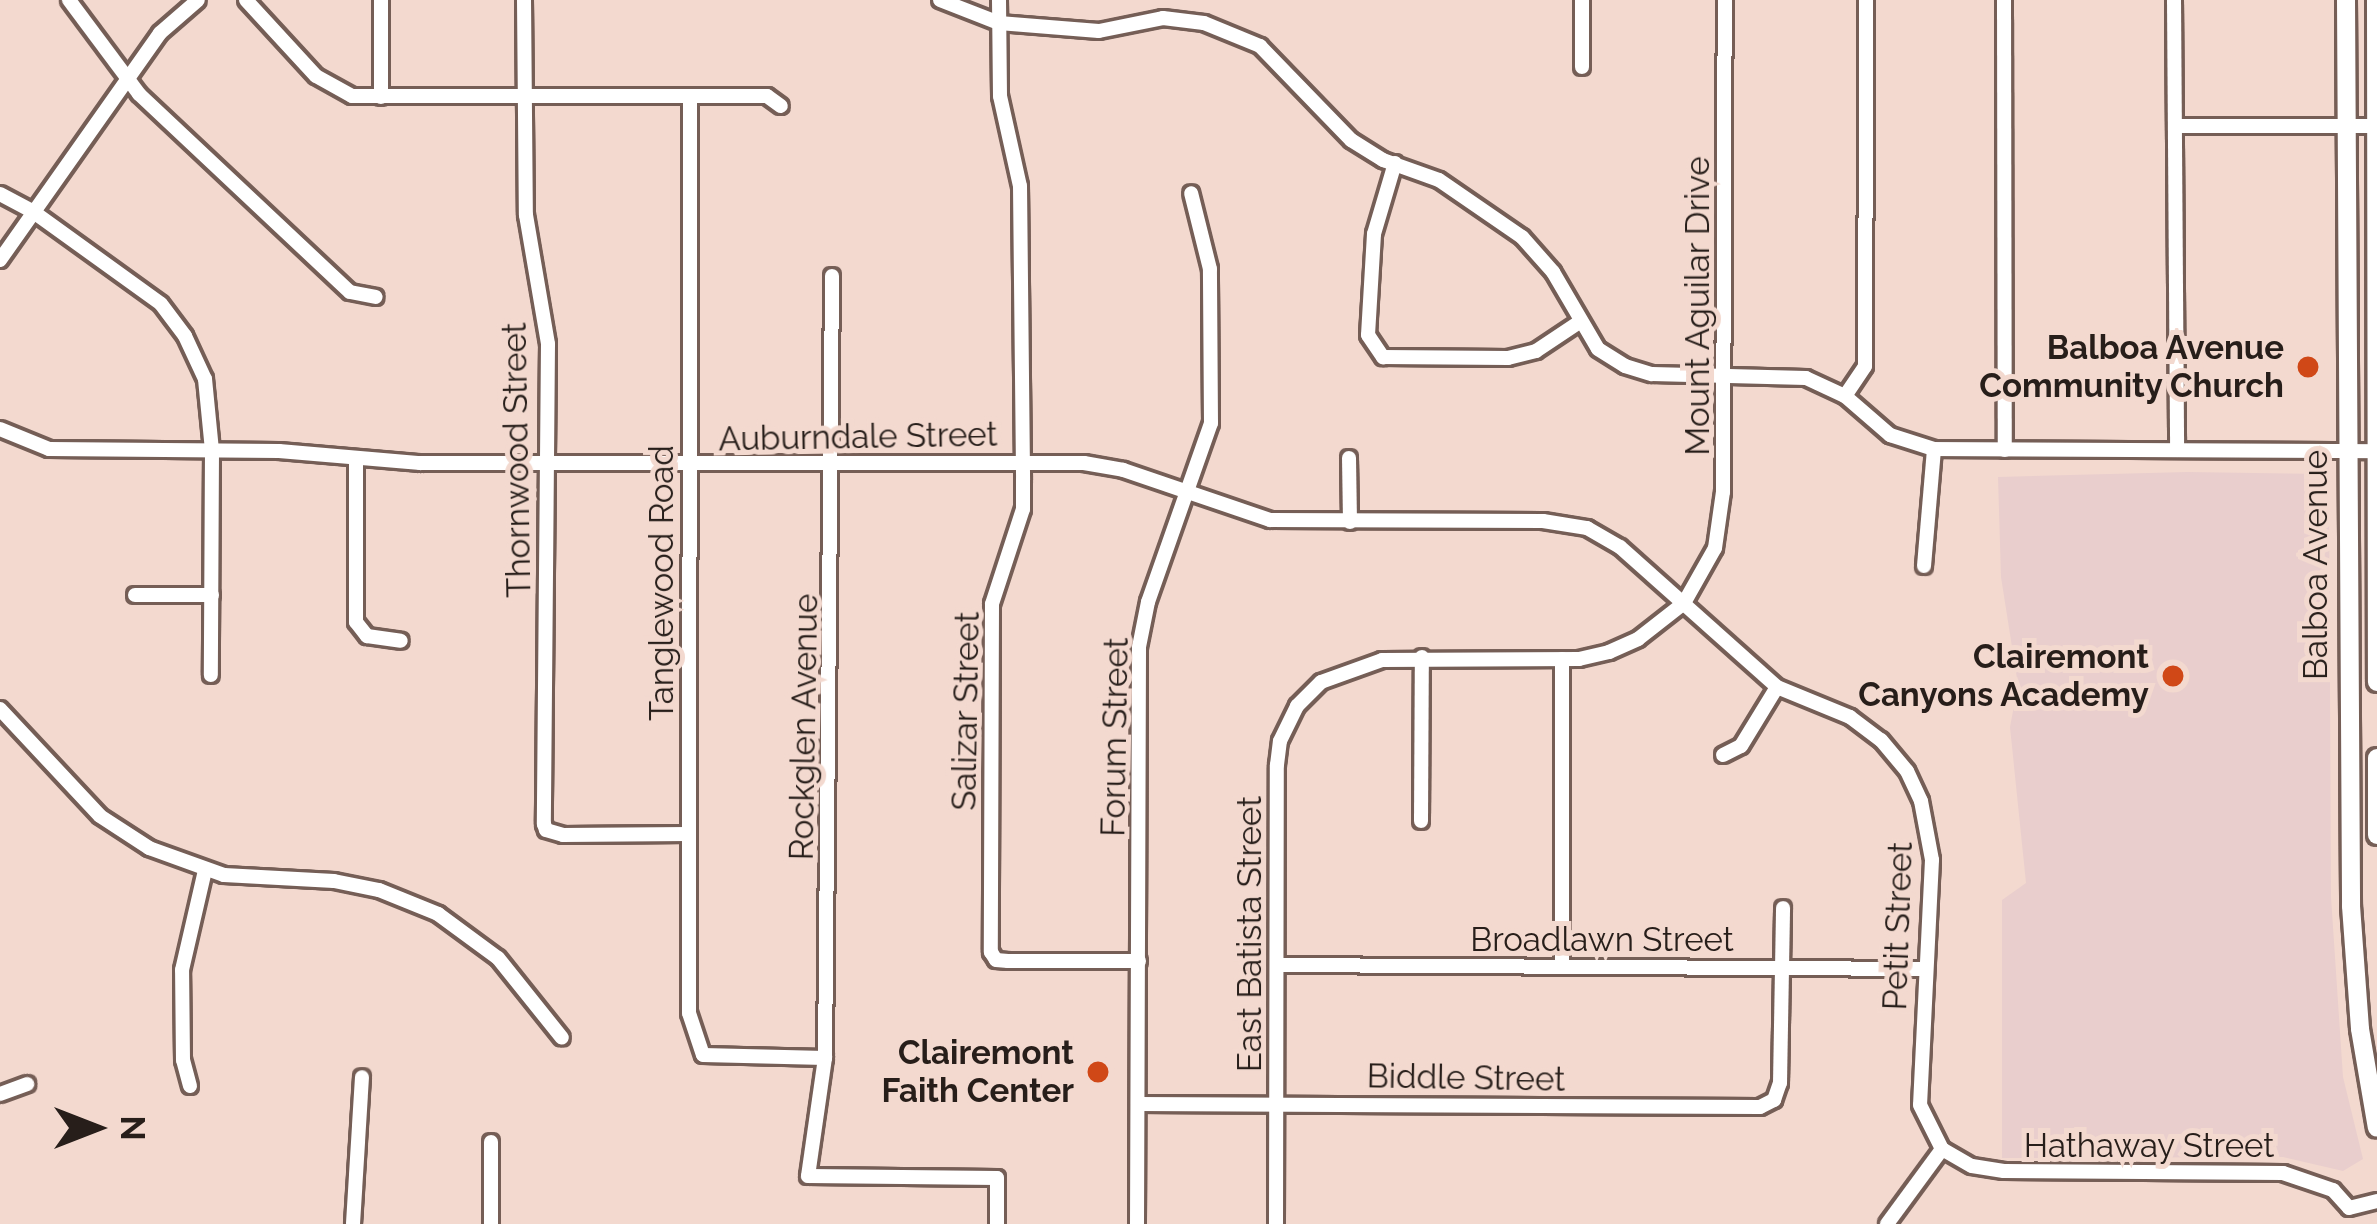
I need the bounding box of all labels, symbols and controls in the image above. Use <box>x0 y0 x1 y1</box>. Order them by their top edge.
street label: Mount Aguilar Drive <box>1678 155 1718 457</box>
street label: Thornwood Street <box>495 322 539 598</box>
place label: Balboa Avenue Community Church <box>1979 328 2284 406</box>
marker: Balboa Avenue Community Church <box>2295 354 2321 380</box>
street label: Auburndale Street <box>718 415 998 459</box>
street label: Tanglewood Road <box>642 445 682 721</box>
street label: Balboa Avenue <box>2296 449 2336 681</box>
street label: Rockglen Avenue <box>782 593 826 861</box>
street label: Salizar Street <box>944 611 988 811</box>
street label: Forum Street <box>1093 637 1137 837</box>
place label: Clairemont Canyons Academy <box>1857 637 2149 715</box>
marker: Clairemont Canyons Academy <box>2160 663 2186 689</box>
street label: East Batista Street <box>1230 796 1270 1072</box>
street label: Petit Street <box>1875 841 1921 1011</box>
street label: Broadlawn Street <box>1470 920 1734 960</box>
place label: Clairemont Faith Center <box>881 1033 1074 1111</box>
street label: Biddle Street <box>1366 1056 1566 1100</box>
marker: Clairemont Faith Center <box>1085 1059 1111 1085</box>
north arrow <box>36 1068 156 1188</box>
text: N <box>113 1115 152 1141</box>
street label: Hathaway Street <box>2023 1126 2275 1166</box>

